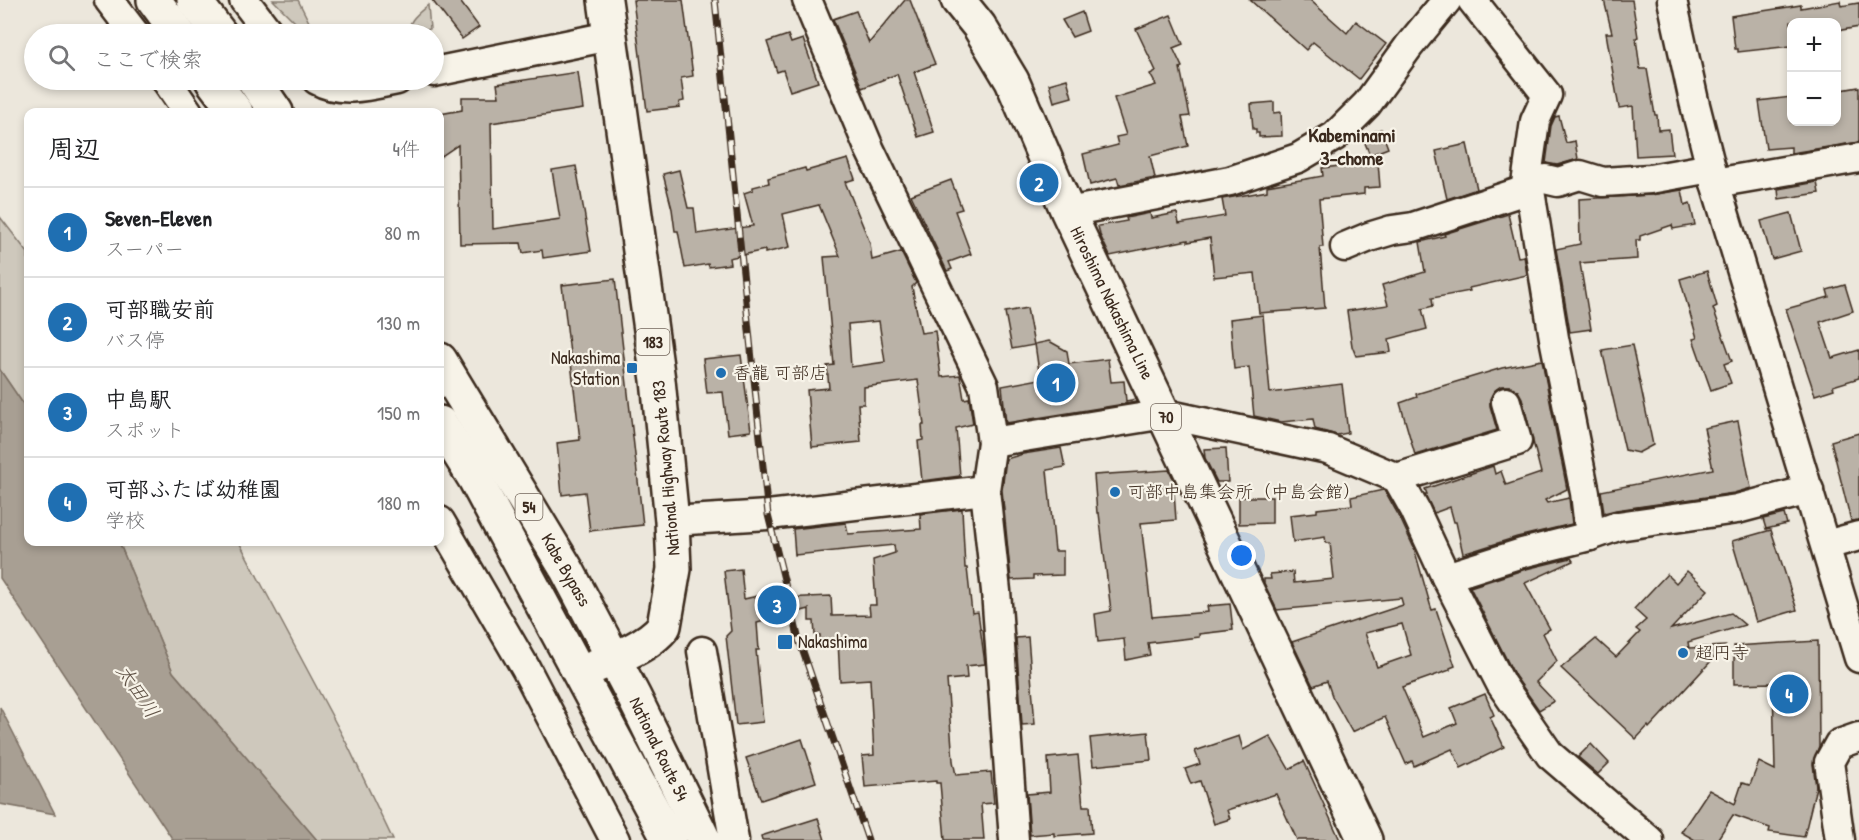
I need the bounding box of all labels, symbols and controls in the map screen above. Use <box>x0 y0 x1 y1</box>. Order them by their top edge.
map controls <box>1787 18 1841 126</box>
button: + <box>1787 18 1841 72</box>
search box <box>24 24 444 90</box>
icon: search <box>45 41 78 74</box>
text: ここで検索 <box>93 44 203 74</box>
button: − <box>1787 72 1841 126</box>
district label: Kabeminami 3-chome <box>1308 121 1396 171</box>
text: 周辺 <box>48 131 100 166</box>
text: 4件 <box>393 135 420 162</box>
pin: 2 <box>1020 160 1058 206</box>
text: Seven-Eleven <box>105 203 212 233</box>
text: 1 <box>64 219 71 246</box>
text: 80 m <box>384 219 420 246</box>
street label: Hiroshima Nakashima Line <box>1064 222 1160 384</box>
text: スーパー <box>105 235 184 262</box>
text: 可部職安前 <box>105 294 215 324</box>
text: 2 <box>63 309 72 336</box>
text: 130 m <box>377 309 420 336</box>
text: バス停 <box>105 326 165 353</box>
road number: 183 <box>636 329 670 355</box>
place label: Nakashima Station <box>551 345 620 391</box>
place label: 香龍 可部店 <box>733 360 827 385</box>
pin: 1 <box>1036 360 1076 406</box>
marker: Nakashima Station <box>625 361 639 375</box>
marker: 香龍 可部店 <box>714 366 728 380</box>
street label: National Highway Route 183 <box>645 379 686 557</box>
text: 中島駅 <box>105 384 171 414</box>
text: 3 <box>63 399 72 426</box>
text: 150 m <box>377 399 420 426</box>
road number: 70 <box>1151 404 1181 430</box>
text: スポット <box>105 416 185 443</box>
text: 可部ふたば幼稚園 <box>105 474 281 504</box>
place label: 可部中島集会所（中島会館） <box>1127 479 1361 504</box>
marker: 可部中島集会所（中島会館） <box>1108 485 1122 499</box>
text: 4 <box>64 489 71 516</box>
text: 180 m <box>377 489 420 516</box>
road number: 54 <box>516 494 542 520</box>
text: 学校 <box>105 506 145 533</box>
street label: Kabe Bypass <box>535 529 597 611</box>
your location <box>1227 541 1256 570</box>
pin: 3 <box>758 582 796 628</box>
place label: Nakashima <box>798 629 867 654</box>
marker: Nakashima <box>776 633 794 651</box>
place label: 超円寺 <box>1695 640 1749 665</box>
marker: 超円寺 <box>1676 646 1690 660</box>
water label: 太田川 <box>110 658 166 723</box>
pin: 4 <box>1770 672 1808 716</box>
street label: National Route 54 <box>624 693 695 805</box>

